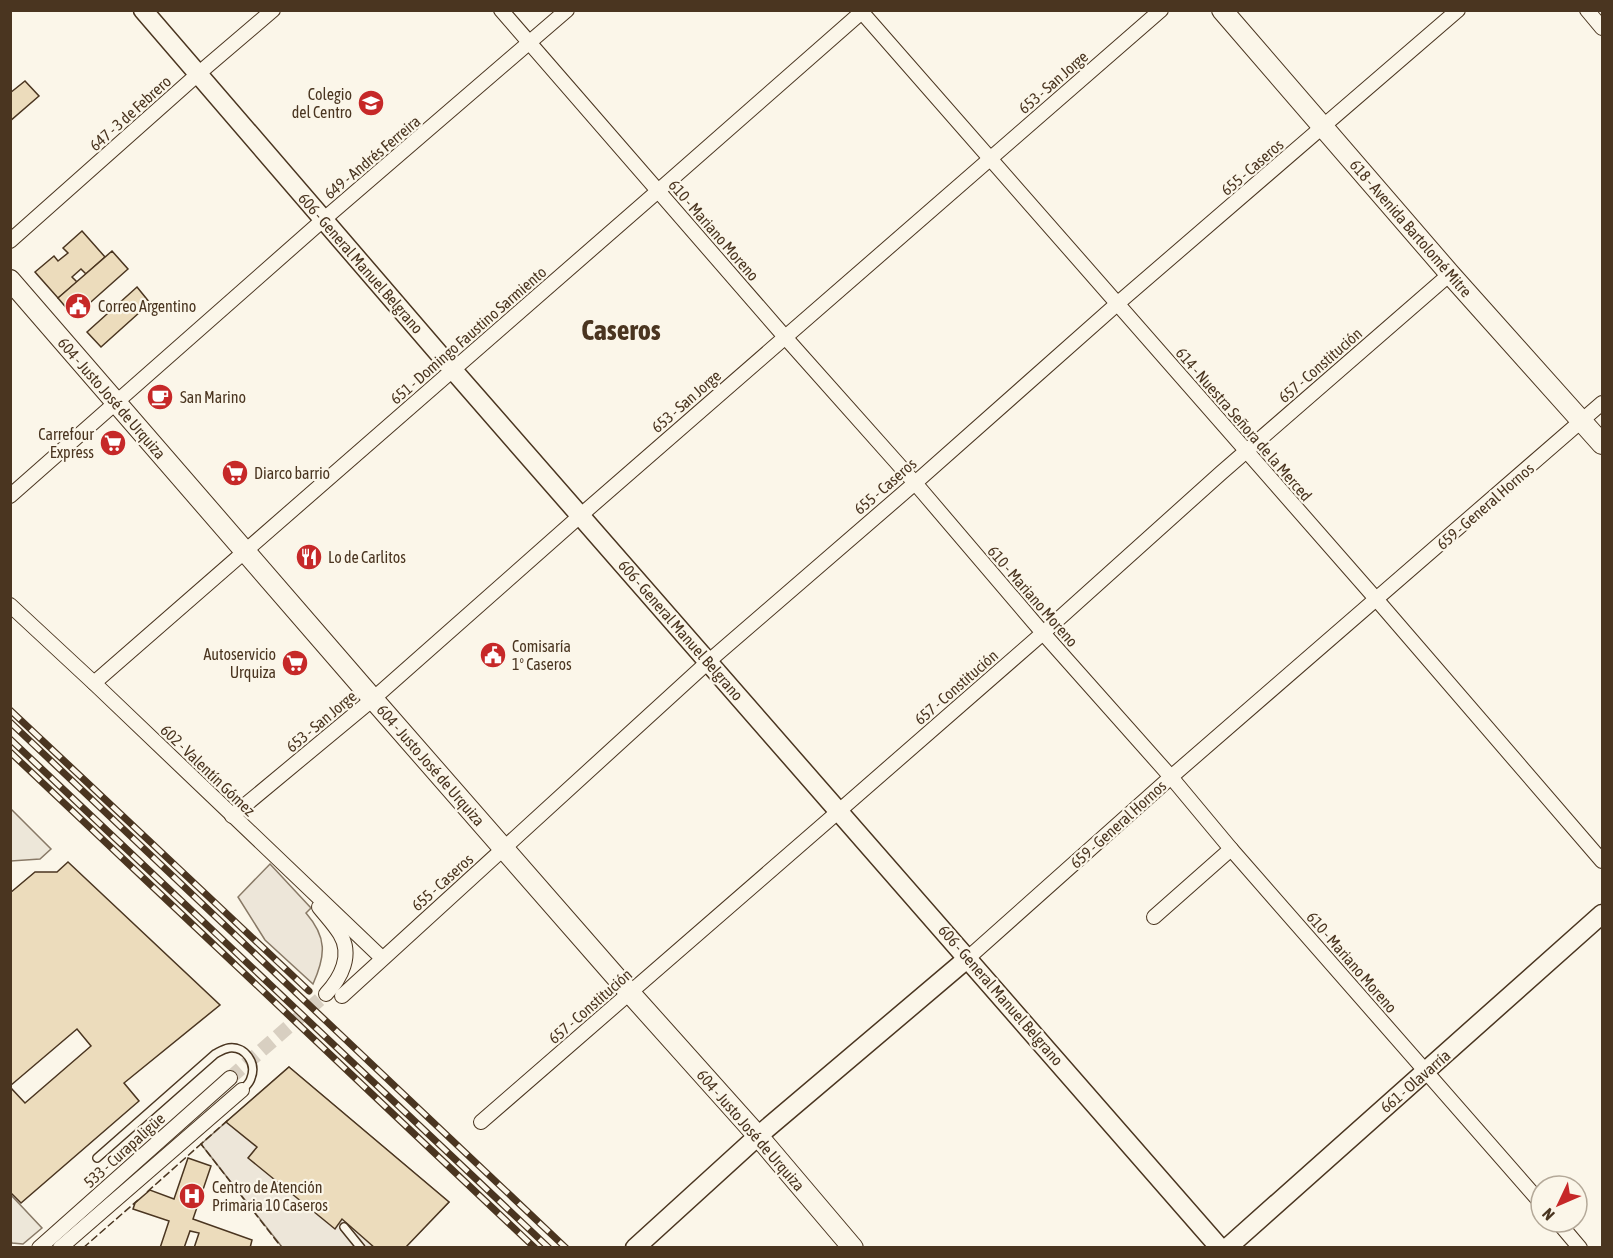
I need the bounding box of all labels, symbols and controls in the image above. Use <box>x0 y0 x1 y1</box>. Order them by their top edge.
street label: 653 - San Jorge <box>1015 47 1092 118</box>
street label: 647 - 3 de Febrero <box>86 72 174 154</box>
place label: Colegio del Centro <box>292 85 352 121</box>
school or university icon: Colegio del Centro <box>356 88 386 118</box>
street label: 649 - Andrés Ferreira <box>320 112 424 202</box>
street label: 655 - Caseros <box>1217 135 1287 199</box>
street label: 618 - Avenida Bartolomé Mitre <box>1346 156 1476 300</box>
street label: 610 - Mariano Moreno <box>665 176 763 284</box>
street label: 606 - General Manuel Belgrano <box>294 189 427 338</box>
street label: 651 - Domingo Faustino Sarmiento <box>386 262 550 408</box>
public building icon: Correo Argentino <box>63 291 93 321</box>
place label: Correo Argentino <box>98 297 196 316</box>
district label: Caseros <box>581 314 661 346</box>
street label: 657 - Constitución <box>1275 324 1365 406</box>
street label: 604 - Justo José de Urquiza <box>54 334 170 463</box>
street label: 614 - Nuestra Señora de la Merced <box>1172 344 1316 504</box>
street label: 653 - San Jorge <box>648 366 725 437</box>
cafe icon: San Marino <box>145 382 175 412</box>
place label: San Marino <box>180 388 246 406</box>
place label: Carrefour Express <box>38 425 94 462</box>
supermarket icon: Carrefour Express <box>98 428 128 458</box>
street label: 655 - Caseros <box>850 454 920 518</box>
supermarket icon: Diarco barrio <box>220 458 250 488</box>
street label: 659 - General Hornos <box>1433 459 1537 553</box>
place label: Diarco barrio <box>254 464 330 482</box>
restaurant icon: Lo de Carlitos <box>294 542 324 572</box>
street label: 610 - Mariano Moreno <box>984 542 1082 650</box>
place label: Lo de Carlitos <box>328 548 406 566</box>
street label: 606 - General Manuel Belgrano <box>614 556 747 705</box>
place label: Comisaría 1° Caseros <box>512 637 572 673</box>
public building icon: Comisaría 1° Caseros <box>478 640 508 670</box>
place label: Autoservicio Urquiza <box>203 645 276 682</box>
street label: 657 - Constitución <box>911 646 1001 728</box>
supermarket icon: Autoservicio Urquiza <box>280 648 310 678</box>
street label: 653 - San Jorge <box>282 687 360 756</box>
street label: 604 - Justo José de Urquiza <box>373 701 489 830</box>
street label: 602 - Valentín Gómez <box>157 721 259 820</box>
street label: 659 - General Hornos <box>1066 776 1170 872</box>
street label: 655 - Caseros <box>408 850 477 914</box>
street label: 610 - Mariano Moreno <box>1303 908 1401 1016</box>
street label: 606 - General Manuel Belgrano <box>934 921 1067 1070</box>
street label: 657 - Constitución <box>545 965 635 1047</box>
street label: 661 - Olavarría <box>1376 1046 1454 1116</box>
street label: 604 - Justo José de Urquiza <box>693 1066 809 1195</box>
street label: 533 - Curapaligüe <box>80 1109 169 1192</box>
north arrow <box>1529 1174 1589 1234</box>
place label: Centro de Atención Primaria 10 Caseros <box>212 1178 328 1214</box>
hospital icon: Centro de Atención Primaria 10 Caseros <box>177 1181 207 1211</box>
text: N <box>1538 1205 1558 1224</box>

